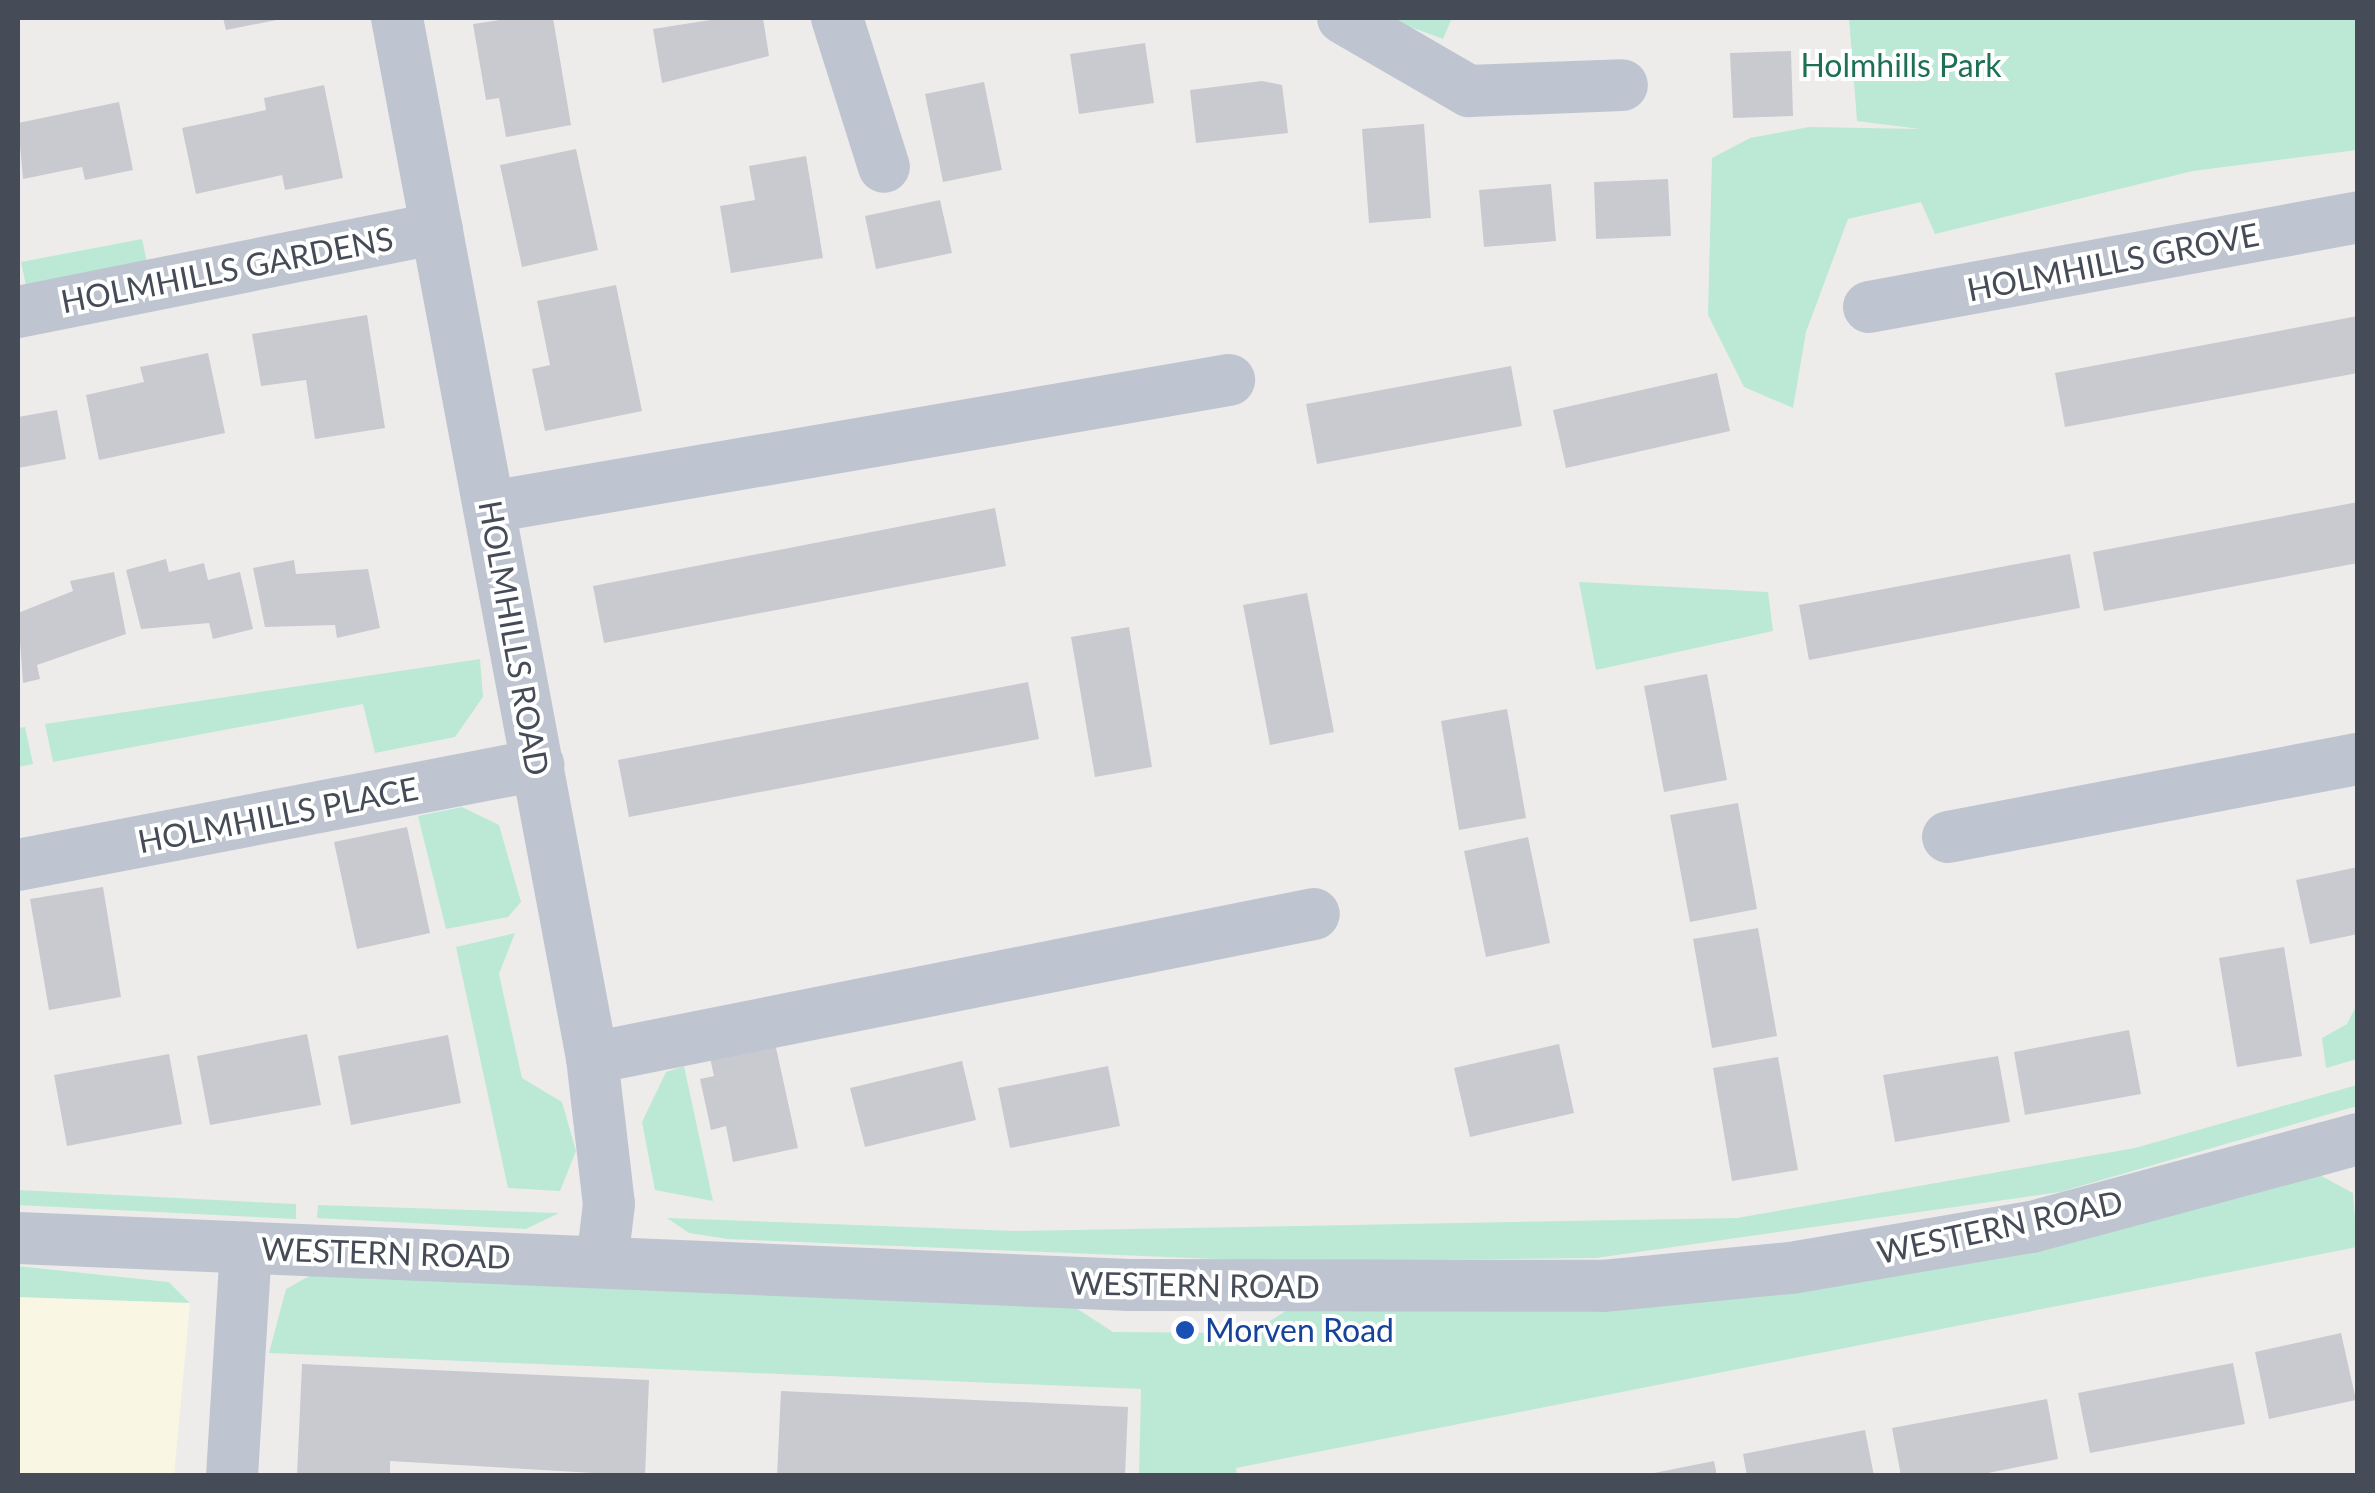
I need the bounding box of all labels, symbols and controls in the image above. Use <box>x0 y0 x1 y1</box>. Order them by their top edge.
park label: Holmhills Park <box>1800 46 2002 84</box>
street label: HOLMHILLS GROVE <box>1964 215 2262 309</box>
street label: HOLMHILLS GARDENS <box>58 219 396 321</box>
street label: HOLMHILLS ROAD <box>471 497 557 779</box>
street label: HOLMHILLS PLACE <box>135 769 421 861</box>
street label: WESTERN ROAD <box>1874 1182 2126 1272</box>
street label: WESTERN ROAD <box>260 1229 512 1277</box>
street label: WESTERN ROAD <box>1070 1264 1320 1306</box>
place label: Morven Road <box>1205 1311 1394 1349</box>
marker: Morven Road <box>1174 1319 1196 1341</box>

